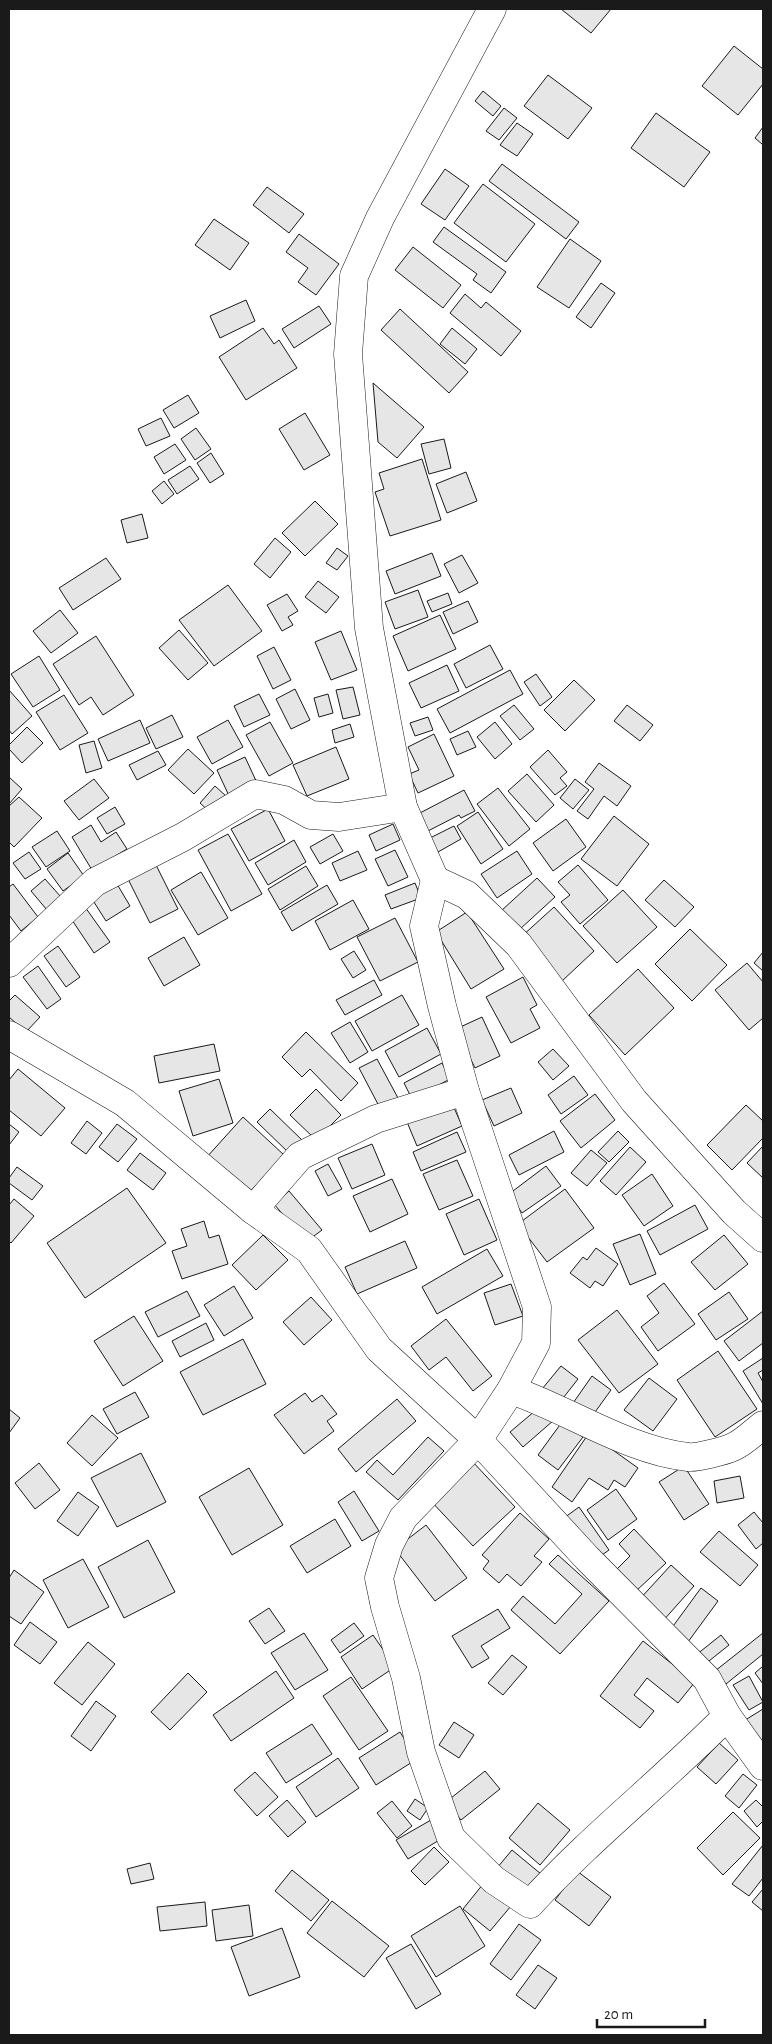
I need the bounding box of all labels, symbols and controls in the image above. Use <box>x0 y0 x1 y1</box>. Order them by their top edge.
scale bar <box>597 1996 704 2028</box>
text: 20 m <box>604 2007 633 2022</box>

